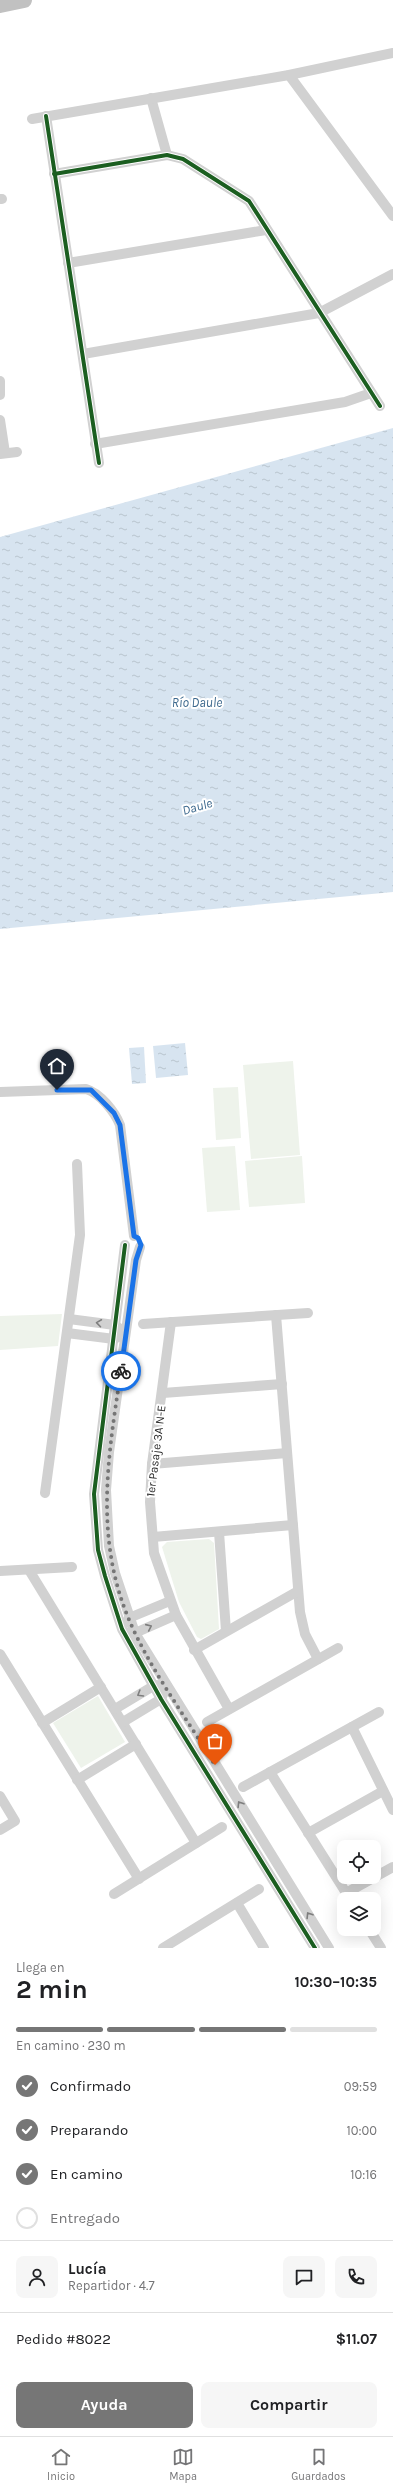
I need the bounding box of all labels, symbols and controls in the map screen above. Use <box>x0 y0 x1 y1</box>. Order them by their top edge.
water label: Río Daule <box>172 695 222 710</box>
water label: Daule <box>180 795 214 818</box>
pin <box>40 1049 74 1090</box>
icon: home <box>46 1055 68 1077</box>
one-way arrow <box>96 1319 102 1328</box>
courier <box>101 1351 141 1391</box>
icon: bike <box>110 1360 132 1382</box>
street label: 1er Pasaje 3A N-E <box>143 1404 169 1498</box>
one-way arrow <box>145 1624 153 1632</box>
one-way arrow <box>137 1690 144 1697</box>
pin <box>198 1724 232 1765</box>
icon: bag <box>204 1730 226 1752</box>
one-way arrow <box>238 1802 245 1809</box>
map controls <box>337 1840 381 1936</box>
button: locate <box>337 1840 381 1884</box>
button: layers <box>337 1892 381 1936</box>
one-way arrow <box>306 1912 313 1919</box>
text: Llega en <box>16 1960 65 1975</box>
text: 10:30–10:35 <box>294 1973 377 1991</box>
text: 2 min <box>16 1974 88 2005</box>
text: En camino · 230 m <box>16 2038 126 2053</box>
icon: check <box>16 2075 38 2097</box>
text: Confirmado <box>50 2077 131 2095</box>
text: 09:59 <box>344 2079 377 2094</box>
icon: check <box>16 2119 38 2141</box>
text: Preparando <box>50 2121 128 2139</box>
text: 10:00 <box>347 2123 377 2138</box>
icon: check <box>16 2163 38 2185</box>
text: En camino <box>50 2165 123 2183</box>
text: 10:16 <box>350 2167 377 2182</box>
text: Entregado <box>50 2209 120 2227</box>
button: person <box>16 2256 58 2298</box>
button: chat <box>283 2256 325 2298</box>
button: phone <box>335 2256 377 2298</box>
text: Lucía <box>68 2260 106 2278</box>
text: Repartidor · 4.7 <box>68 2278 155 2293</box>
text: Pedido #8022 <box>16 2330 111 2348</box>
text: $11.07 <box>336 2330 377 2348</box>
button: Ayuda <box>16 2382 193 2428</box>
button: Compartir <box>201 2382 377 2428</box>
tab: Inicio <box>47 2446 75 2483</box>
tab: Mapa <box>169 2446 197 2483</box>
tab: Guardados <box>291 2446 346 2483</box>

